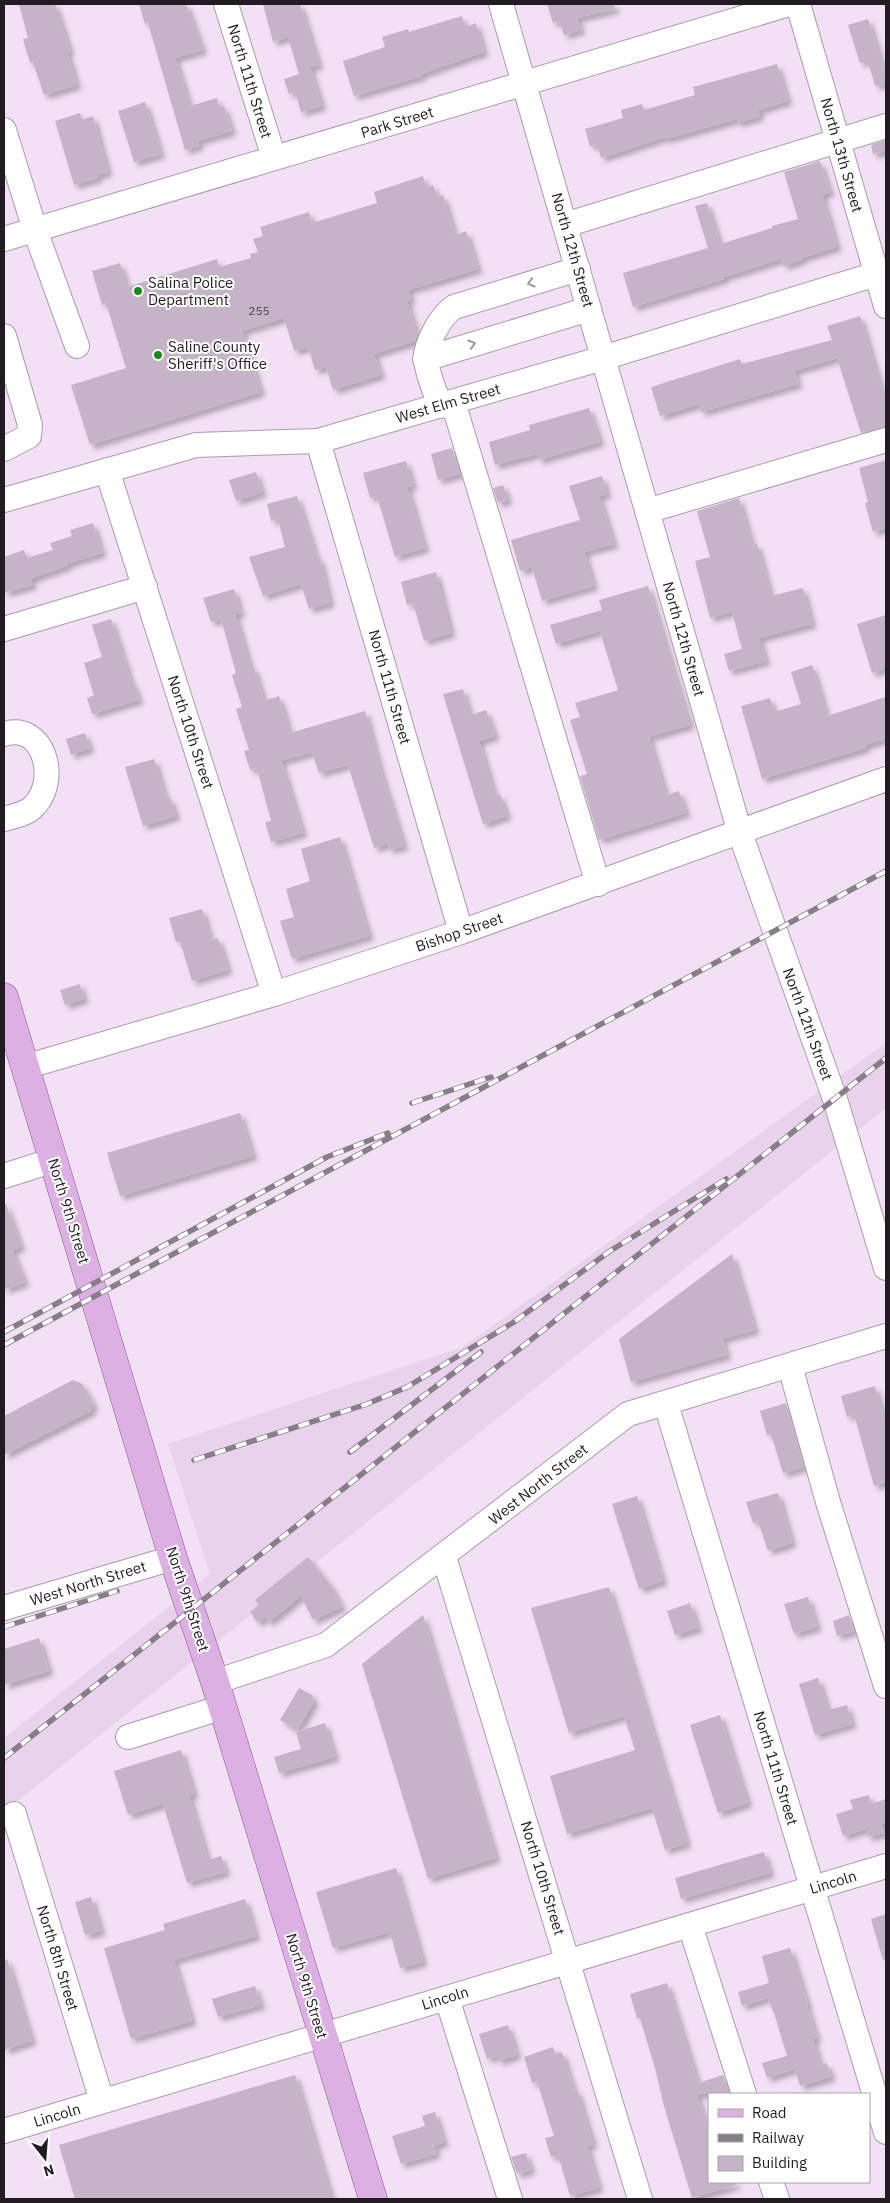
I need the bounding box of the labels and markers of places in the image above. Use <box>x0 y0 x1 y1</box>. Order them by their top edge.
place label: Salina Police Department <box>148 273 233 309</box>
marker: Salina Police Department <box>132 285 144 297</box>
place label: Saline County Sheriff's Office <box>168 337 267 373</box>
marker: Saline County Sheriff's Office <box>152 349 164 361</box>

